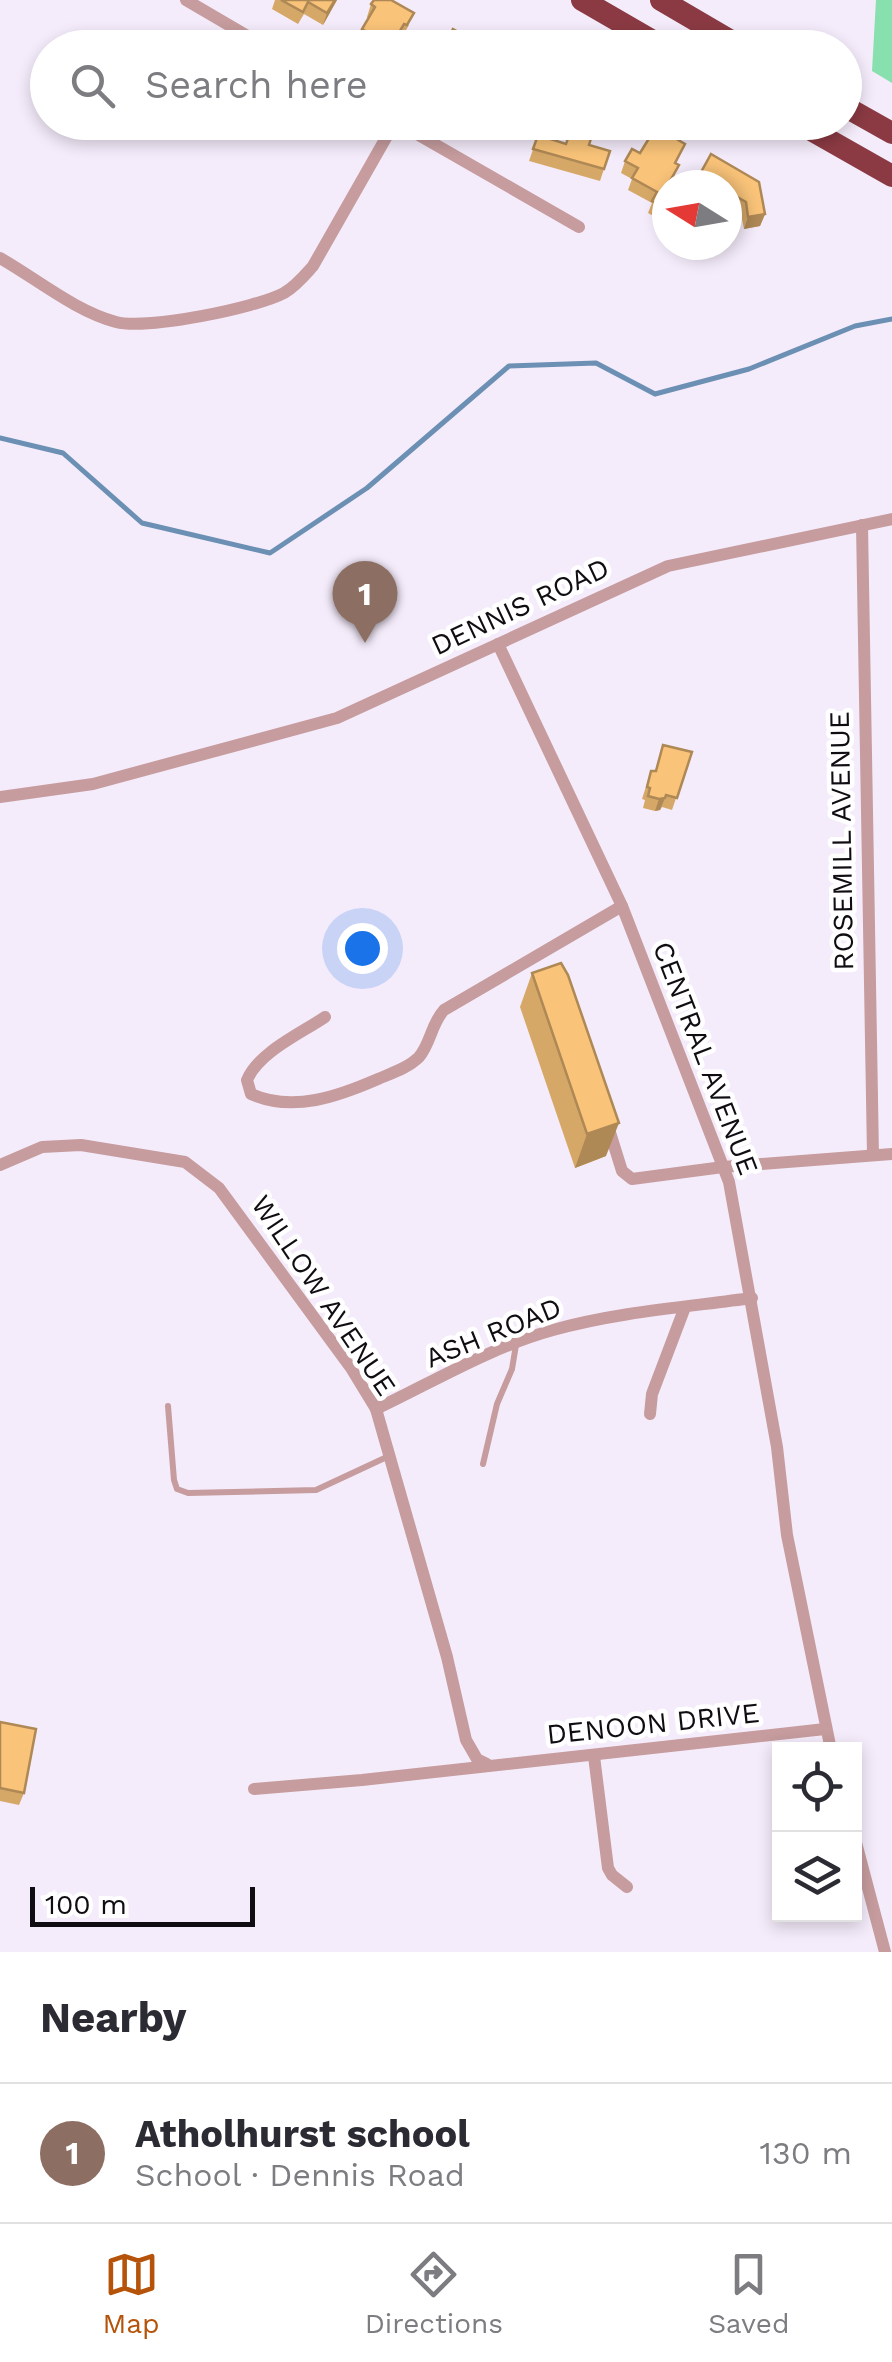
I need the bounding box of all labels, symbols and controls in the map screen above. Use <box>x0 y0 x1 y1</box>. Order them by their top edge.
search box <box>30 30 862 140</box>
icon: search <box>65 58 120 113</box>
text: Search here <box>145 63 368 107</box>
north arrow <box>652 170 742 260</box>
street label: DENNIS ROAD <box>426 551 614 662</box>
pin: 1 <box>332 560 398 643</box>
street label: ROSEMILL AVENUE <box>823 711 860 971</box>
your location <box>337 923 388 974</box>
street label: CENTRAL AVENUE <box>646 937 765 1179</box>
street label: WILLOW AVENUE <box>244 1189 403 1402</box>
street label: ASH ROAD <box>420 1290 566 1375</box>
street label: DENOON DRIVE <box>545 1696 761 1751</box>
map controls <box>772 1742 862 1922</box>
button: locate <box>772 1742 862 1832</box>
button: layers <box>772 1832 862 1922</box>
scale bar <box>30 1882 255 1926</box>
text: 100 m <box>45 1888 127 1921</box>
text: Nearby <box>40 1993 187 2042</box>
text: Atholhurst school <box>135 2112 470 2156</box>
text: 1 <box>66 2134 79 2172</box>
text: 130 m <box>760 2134 852 2172</box>
text: School · Dennis Road <box>135 2156 465 2194</box>
tab: Map <box>103 2247 160 2340</box>
tab: Directions <box>365 2247 503 2340</box>
tab: Saved <box>708 2247 789 2340</box>

